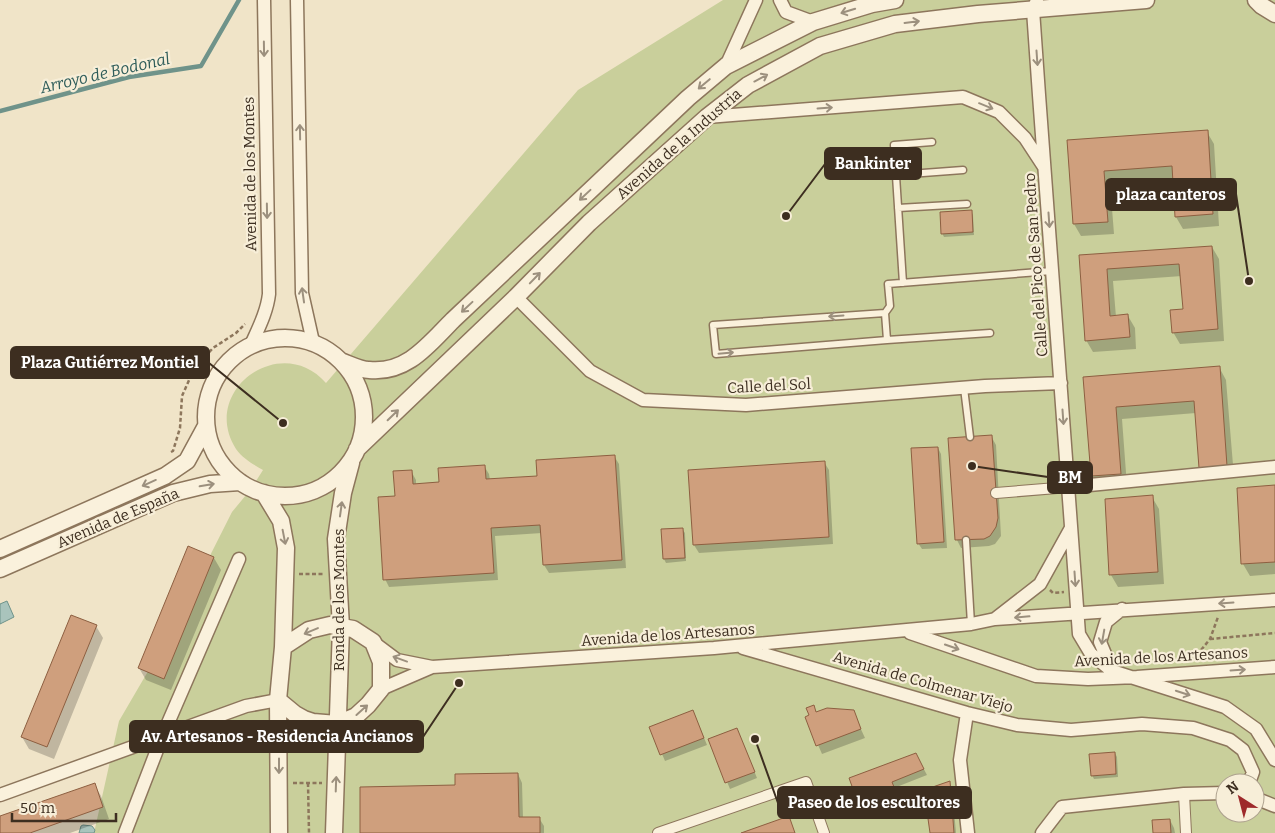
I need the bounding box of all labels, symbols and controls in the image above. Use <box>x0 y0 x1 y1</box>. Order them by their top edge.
one-way arrow <box>840 7 856 17</box>
one-way arrow <box>904 17 920 27</box>
one-way arrow <box>260 40 269 56</box>
water label: Arroyo de Bodonal <box>37 49 172 97</box>
one-way arrow <box>1032 50 1041 66</box>
one-way arrow <box>753 73 768 82</box>
one-way arrow <box>698 79 711 90</box>
street label: Avenida de la Industria <box>613 85 745 203</box>
street label: Avenida de los Montes <box>240 97 260 251</box>
one-way arrow <box>978 102 993 112</box>
one-way arrow <box>817 103 833 112</box>
one-way arrow <box>295 125 304 141</box>
callout: Bankinter <box>825 148 921 179</box>
text: Bankinter <box>835 154 912 173</box>
street label: Calle del Pico de San Pedro <box>1021 172 1051 358</box>
callout: plaza canteros <box>1106 179 1236 210</box>
text: plaza canteros <box>1116 185 1226 204</box>
one-way arrow <box>579 189 592 201</box>
one-way arrow <box>263 203 272 219</box>
one-way arrow <box>1044 212 1053 228</box>
one-way arrow <box>529 272 541 284</box>
one-way arrow <box>298 287 308 303</box>
one-way arrow <box>461 301 474 313</box>
one-way arrow <box>829 312 845 321</box>
callout: Plaza Gutiérrez Montiel <box>11 347 209 378</box>
one-way arrow <box>718 348 734 357</box>
text: Plaza Gutiérrez Montiel <box>21 353 199 372</box>
street label: Calle del Sol <box>727 375 811 397</box>
one-way arrow <box>386 409 399 421</box>
one-way arrow <box>1059 409 1068 425</box>
callout: BM <box>1048 462 1092 493</box>
text: BM <box>1058 468 1082 487</box>
one-way arrow <box>142 479 157 489</box>
one-way arrow <box>199 480 215 490</box>
street label: Avenida de España <box>54 484 182 552</box>
one-way arrow <box>336 501 346 517</box>
one-way arrow <box>280 529 289 545</box>
street label: Ronda de los Montes <box>330 529 348 671</box>
one-way arrow <box>1071 571 1080 587</box>
one-way arrow <box>1219 598 1235 607</box>
one-way arrow <box>1014 612 1030 622</box>
street label: Avenida de los Artesanos <box>581 620 755 650</box>
one-way arrow <box>303 627 318 636</box>
one-way arrow <box>1098 628 1108 644</box>
one-way arrow <box>943 643 959 652</box>
street label: Avenida de los Artesanos <box>1074 643 1248 671</box>
street label: Avenida de Colmenar Viejo <box>831 648 1015 716</box>
one-way arrow <box>393 654 408 663</box>
one-way arrow <box>1230 665 1246 675</box>
one-way arrow <box>1175 689 1191 698</box>
one-way arrow <box>355 704 368 716</box>
callout: Av. Artesanos - Residencia Ancianos <box>130 721 423 752</box>
text: Av. Artesanos - Residencia Ancianos <box>141 727 413 746</box>
one-way arrow <box>274 758 284 774</box>
north arrow <box>1215 773 1265 823</box>
one-way arrow <box>331 777 341 793</box>
text: N <box>1223 778 1242 798</box>
callout: Paseo de los escultores <box>778 787 971 818</box>
scale bar <box>12 790 116 822</box>
text: Paseo de los escultores <box>788 793 960 812</box>
text: 50 m <box>20 799 56 817</box>

